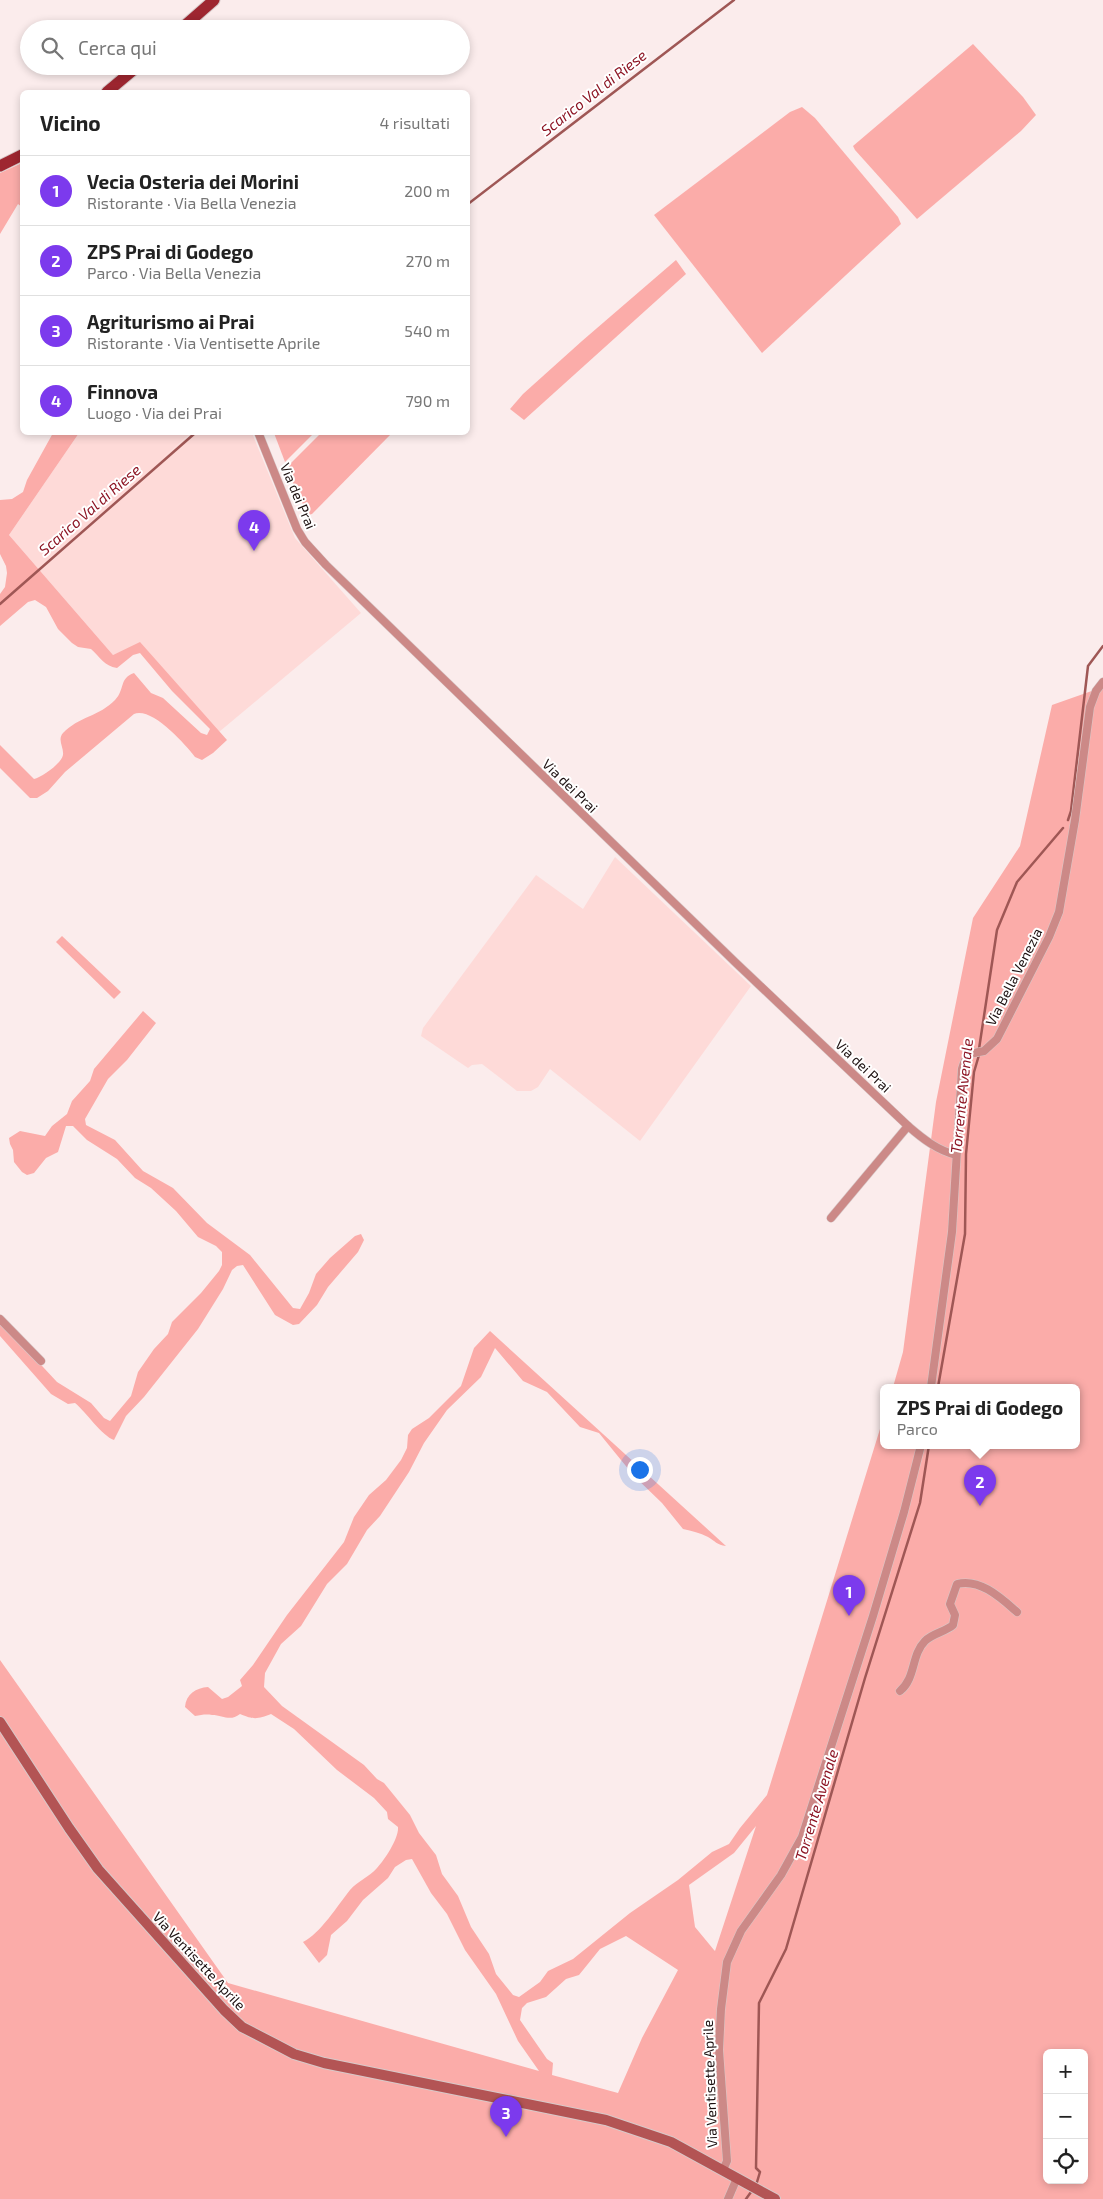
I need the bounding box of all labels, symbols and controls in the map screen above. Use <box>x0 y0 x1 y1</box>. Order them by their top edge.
search box <box>20 20 470 75</box>
icon: search <box>38 34 66 62</box>
text: Cerca qui <box>78 36 157 59</box>
water label: Scarico Val di Riese <box>537 45 650 139</box>
text: Vicino <box>40 110 101 135</box>
text: 4 risultati <box>379 113 450 132</box>
text: Vecia Osteria dei Morini <box>87 170 299 193</box>
text: 1 <box>53 181 59 200</box>
text: 200 m <box>404 181 450 200</box>
text: Ristorante · Via Bella Venezia <box>87 193 296 212</box>
text: ZPS Prai di Godego <box>87 240 254 263</box>
text: 2 <box>51 251 61 270</box>
text: 270 m <box>406 251 450 270</box>
text: Parco · Via Bella Venezia <box>87 263 261 282</box>
text: Agriturismo ai Prai <box>87 310 254 333</box>
text: 3 <box>51 321 61 340</box>
text: 540 m <box>404 321 450 340</box>
text: Ristorante · Via Ventisette Aprile <box>87 333 320 352</box>
text: Finnova <box>87 380 158 403</box>
text: 4 <box>51 391 61 410</box>
text: 790 m <box>405 391 450 410</box>
text: Luogo · Via dei Prai <box>87 403 222 422</box>
water label: Scarico Val di Riese <box>35 460 144 558</box>
street label: Via dei Prai <box>277 460 320 531</box>
pin: 4 <box>238 510 270 551</box>
street label: Via dei Prai <box>539 755 601 816</box>
street label: Via Bella Venezia <box>982 925 1045 1028</box>
street label: Via dei Prai <box>832 1036 895 1096</box>
water label: Torrente Avenale <box>946 1038 976 1154</box>
popup <box>880 1384 1080 1449</box>
text: ZPS Prai di Godego <box>897 1396 1063 1419</box>
text: Parco <box>897 1419 938 1438</box>
your location <box>627 1457 653 1483</box>
pin: 2 <box>964 1465 996 1506</box>
pin: 1 <box>833 1575 865 1616</box>
water label: Torrente Avenale <box>791 1747 842 1863</box>
street label: Via Ventisette Aprile <box>149 1908 249 2013</box>
street label: Via Ventisette Aprile <box>699 2020 720 2148</box>
map controls <box>1043 2049 1088 2184</box>
button: + <box>1043 2049 1088 2094</box>
button: − <box>1043 2094 1088 2139</box>
pin: 3 <box>490 2096 522 2137</box>
button: locate <box>1043 2139 1088 2184</box>

